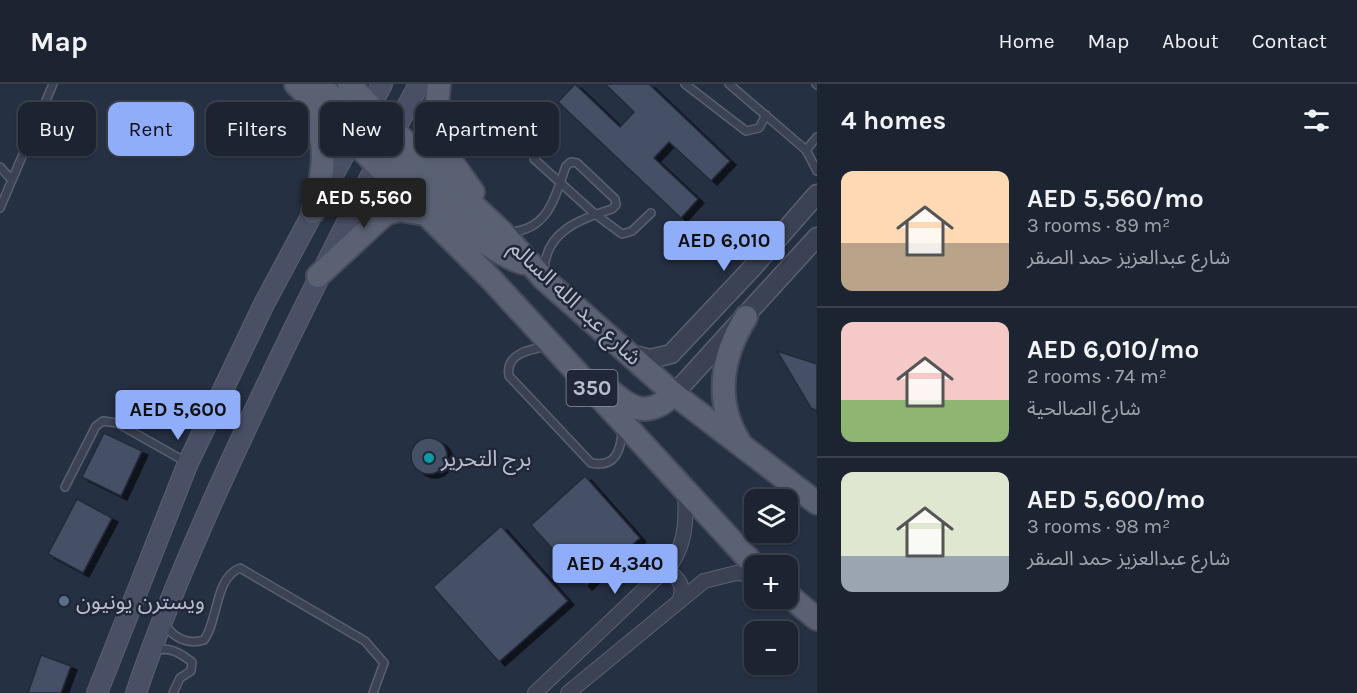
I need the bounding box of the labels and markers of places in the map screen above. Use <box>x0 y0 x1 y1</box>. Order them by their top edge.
pin: AED 5,560 <box>295 178 433 229</box>
pin: AED 6,010 <box>655 221 793 272</box>
pin: AED 5,600 <box>109 390 247 441</box>
place label: برج التحرير <box>440 446 531 475</box>
marker: برج التحرير <box>422 451 436 465</box>
pin: AED 4,340 <box>546 544 684 595</box>
place label: ويسترن يونيون <box>76 589 205 615</box>
marker: ويسترن يونيون <box>57 594 71 608</box>

